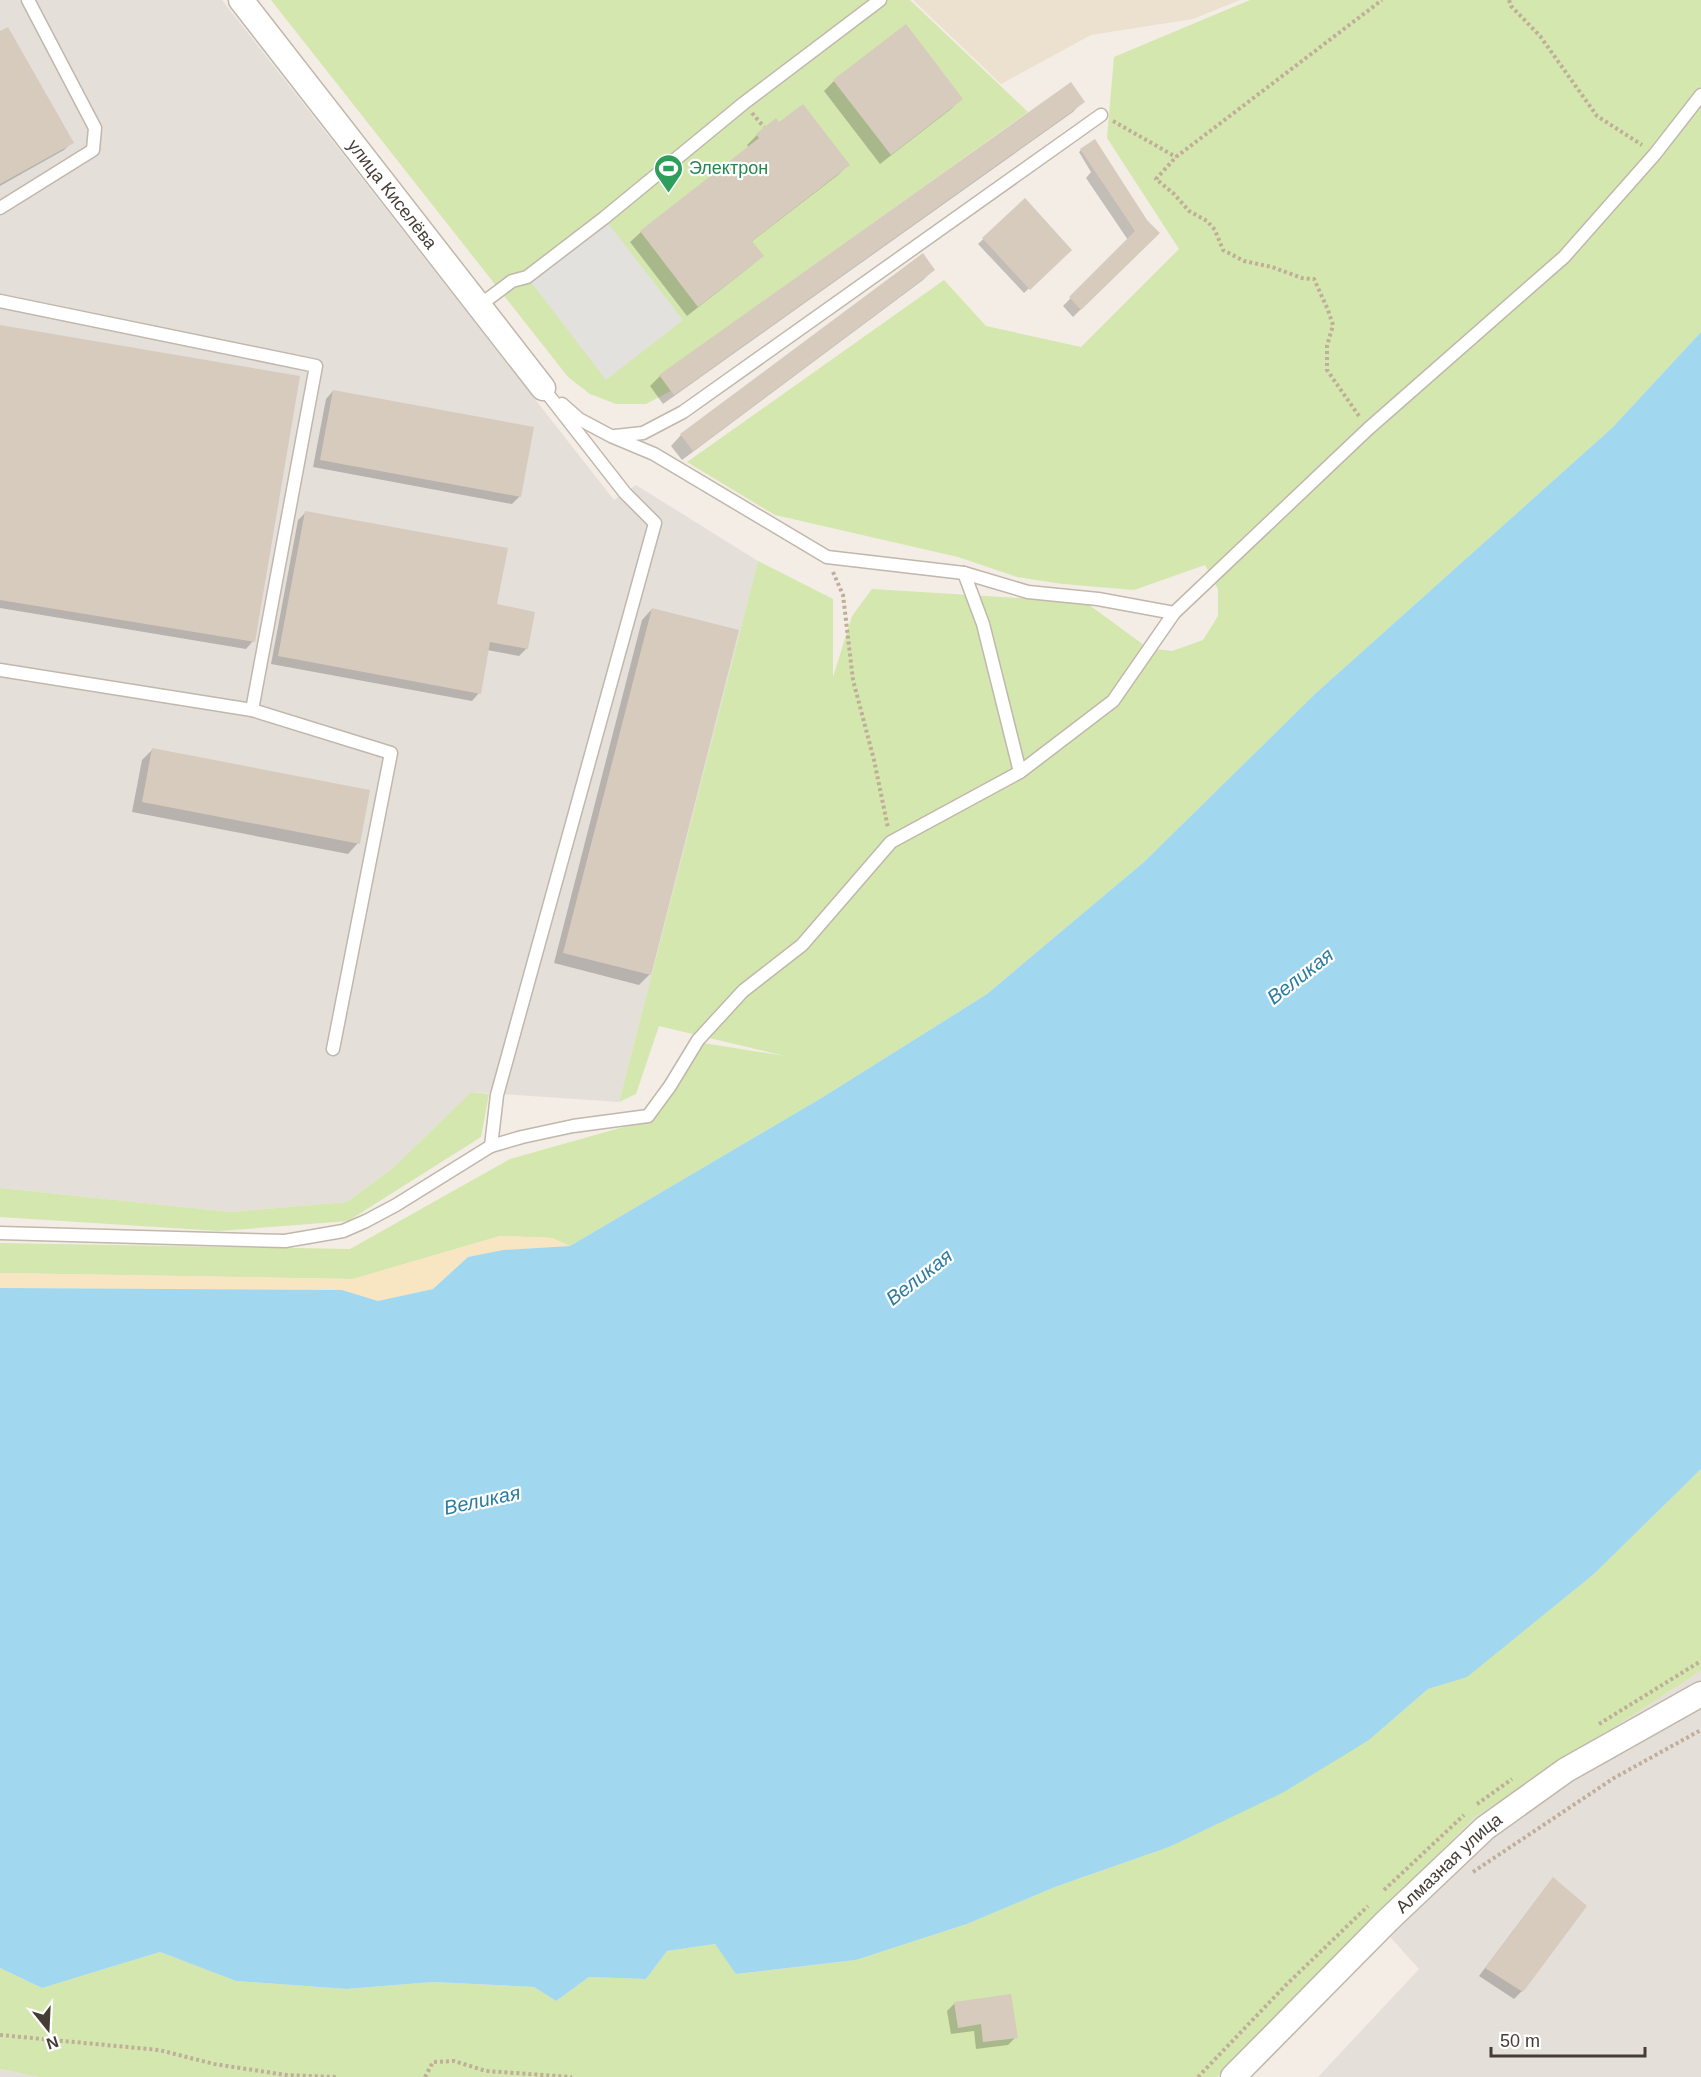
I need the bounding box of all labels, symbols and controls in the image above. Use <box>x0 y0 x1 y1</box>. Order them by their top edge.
street label: улица Киселёва <box>343 135 442 254</box>
sports icon: Электрон <box>652 152 684 194</box>
place label: Электрон <box>689 158 768 178</box>
water label: Великая <box>1263 943 1338 1009</box>
water label: Великая <box>882 1244 957 1310</box>
water label: Великая <box>442 1481 522 1519</box>
street label: Алмазная улица <box>1392 1809 1507 1917</box>
north arrow <box>18 1999 78 2059</box>
scale bar <box>1491 2020 1646 2058</box>
text: 50 m <box>1500 2031 1540 2051</box>
text: N <box>44 2033 61 2053</box>

